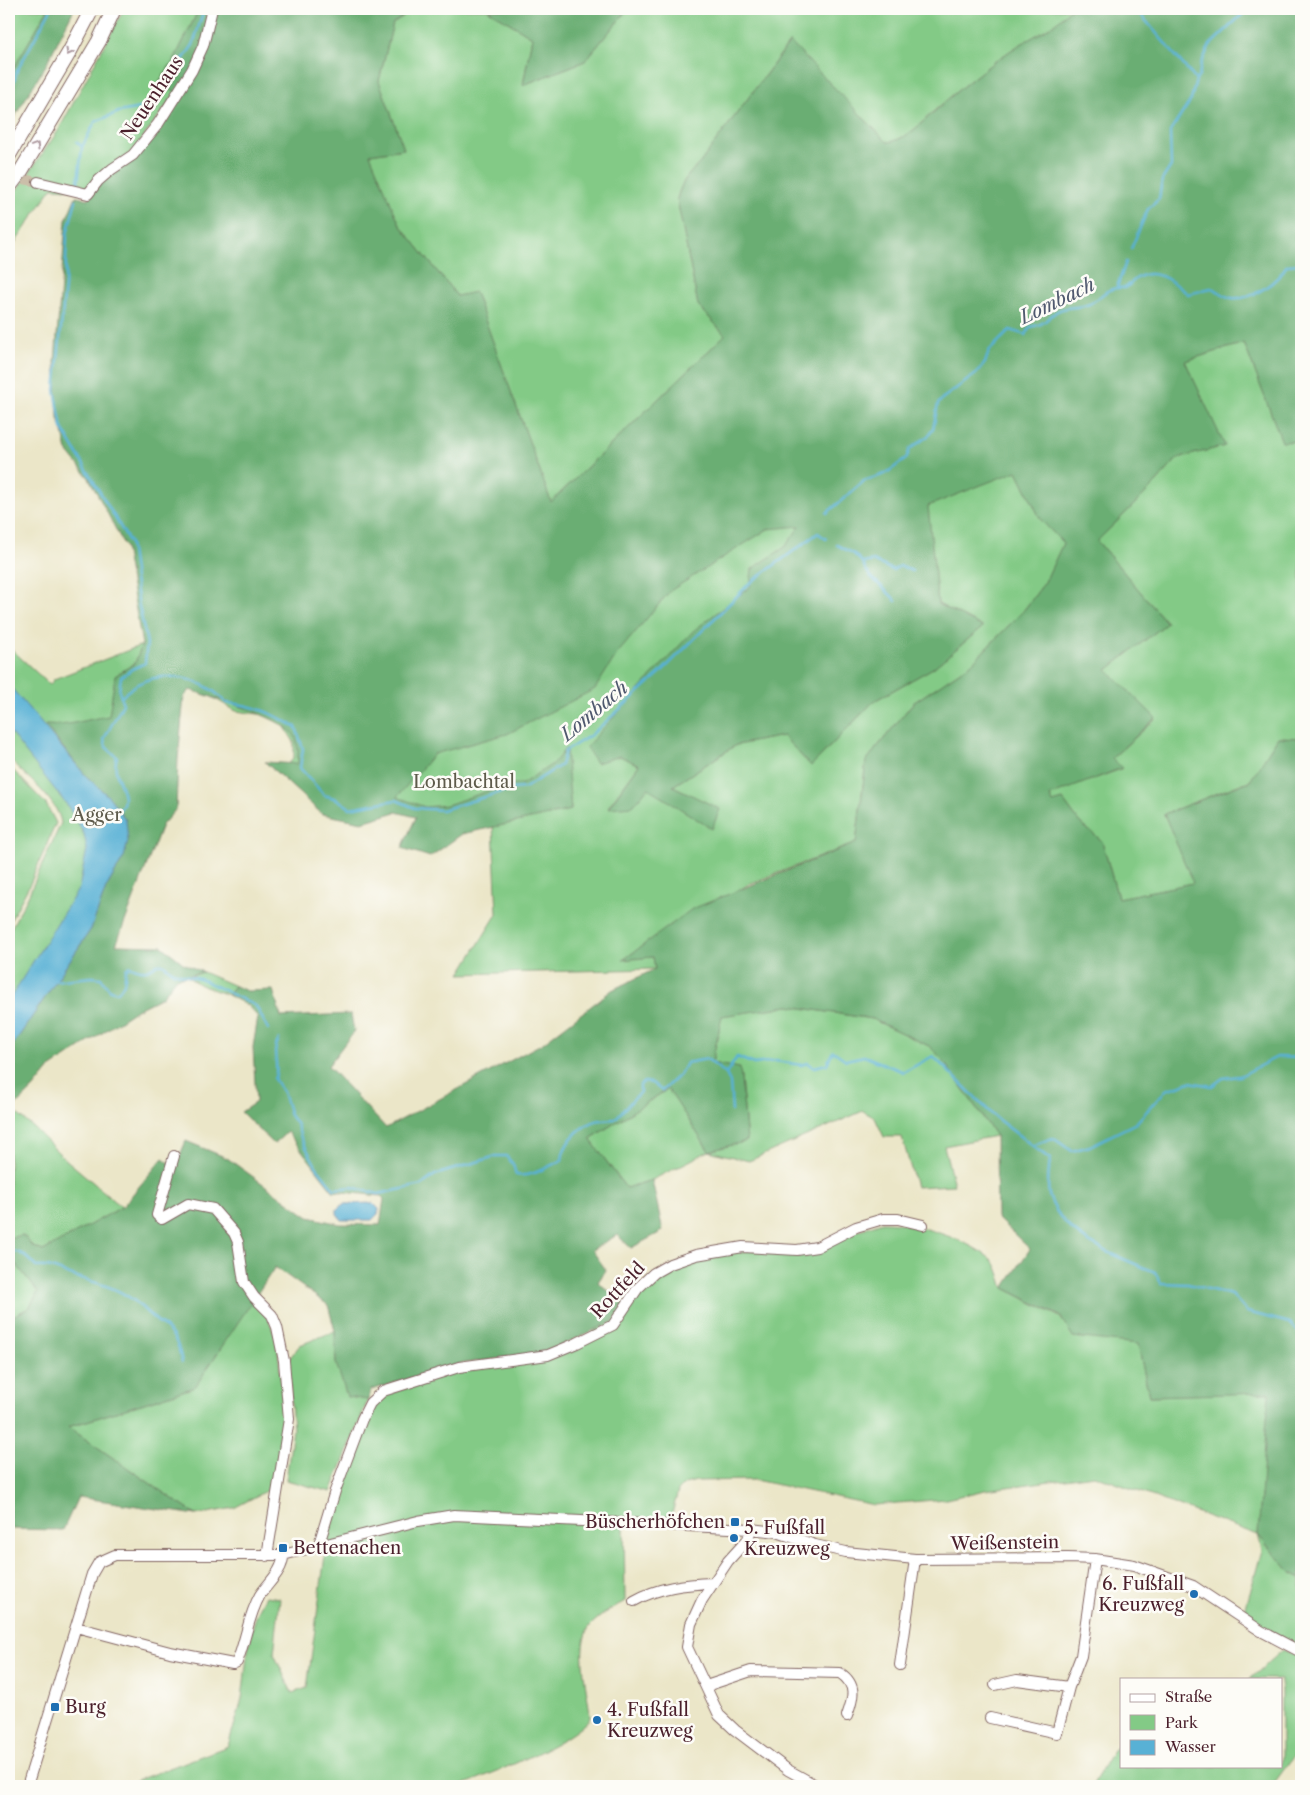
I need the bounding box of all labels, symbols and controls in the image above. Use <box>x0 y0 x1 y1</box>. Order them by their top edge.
one-way arrow <box>66 46 76 55</box>
street label: Neuenhaus <box>116 52 188 144</box>
one-way arrow <box>30 143 39 152</box>
water label: Lombach <box>1014 273 1099 330</box>
water label: Lombach <box>554 676 633 747</box>
park label: Lombachtal <box>413 771 515 793</box>
park label: Agger <box>71 804 122 826</box>
street label: Rottfeld <box>586 1257 650 1323</box>
place label: Büscherhöfchen <box>585 1511 725 1533</box>
marker: Büscherhöfchen <box>729 1516 741 1528</box>
place label: 5. Fußfall Kreuzweg <box>744 1517 830 1560</box>
street label: Weißenstein <box>950 1531 1059 1555</box>
marker: 5. Fußfall Kreuzweg <box>728 1532 740 1544</box>
place label: Bettenachen <box>293 1537 401 1559</box>
marker: Bettenachen <box>277 1542 289 1554</box>
place label: 6. Fußfall Kreuzweg <box>1098 1573 1184 1616</box>
marker: 6. Fußfall Kreuzweg <box>1188 1588 1200 1600</box>
legend <box>1120 1678 1282 1768</box>
text: Straße <box>1165 1687 1212 1706</box>
place label: Burg <box>65 1696 106 1718</box>
place label: 4. Fußfall Kreuzweg <box>607 1699 693 1742</box>
marker: Burg <box>49 1701 61 1713</box>
text: Park <box>1165 1713 1199 1732</box>
marker: 4. Fußfall Kreuzweg <box>591 1714 603 1726</box>
text: Wasser <box>1164 1737 1216 1756</box>

